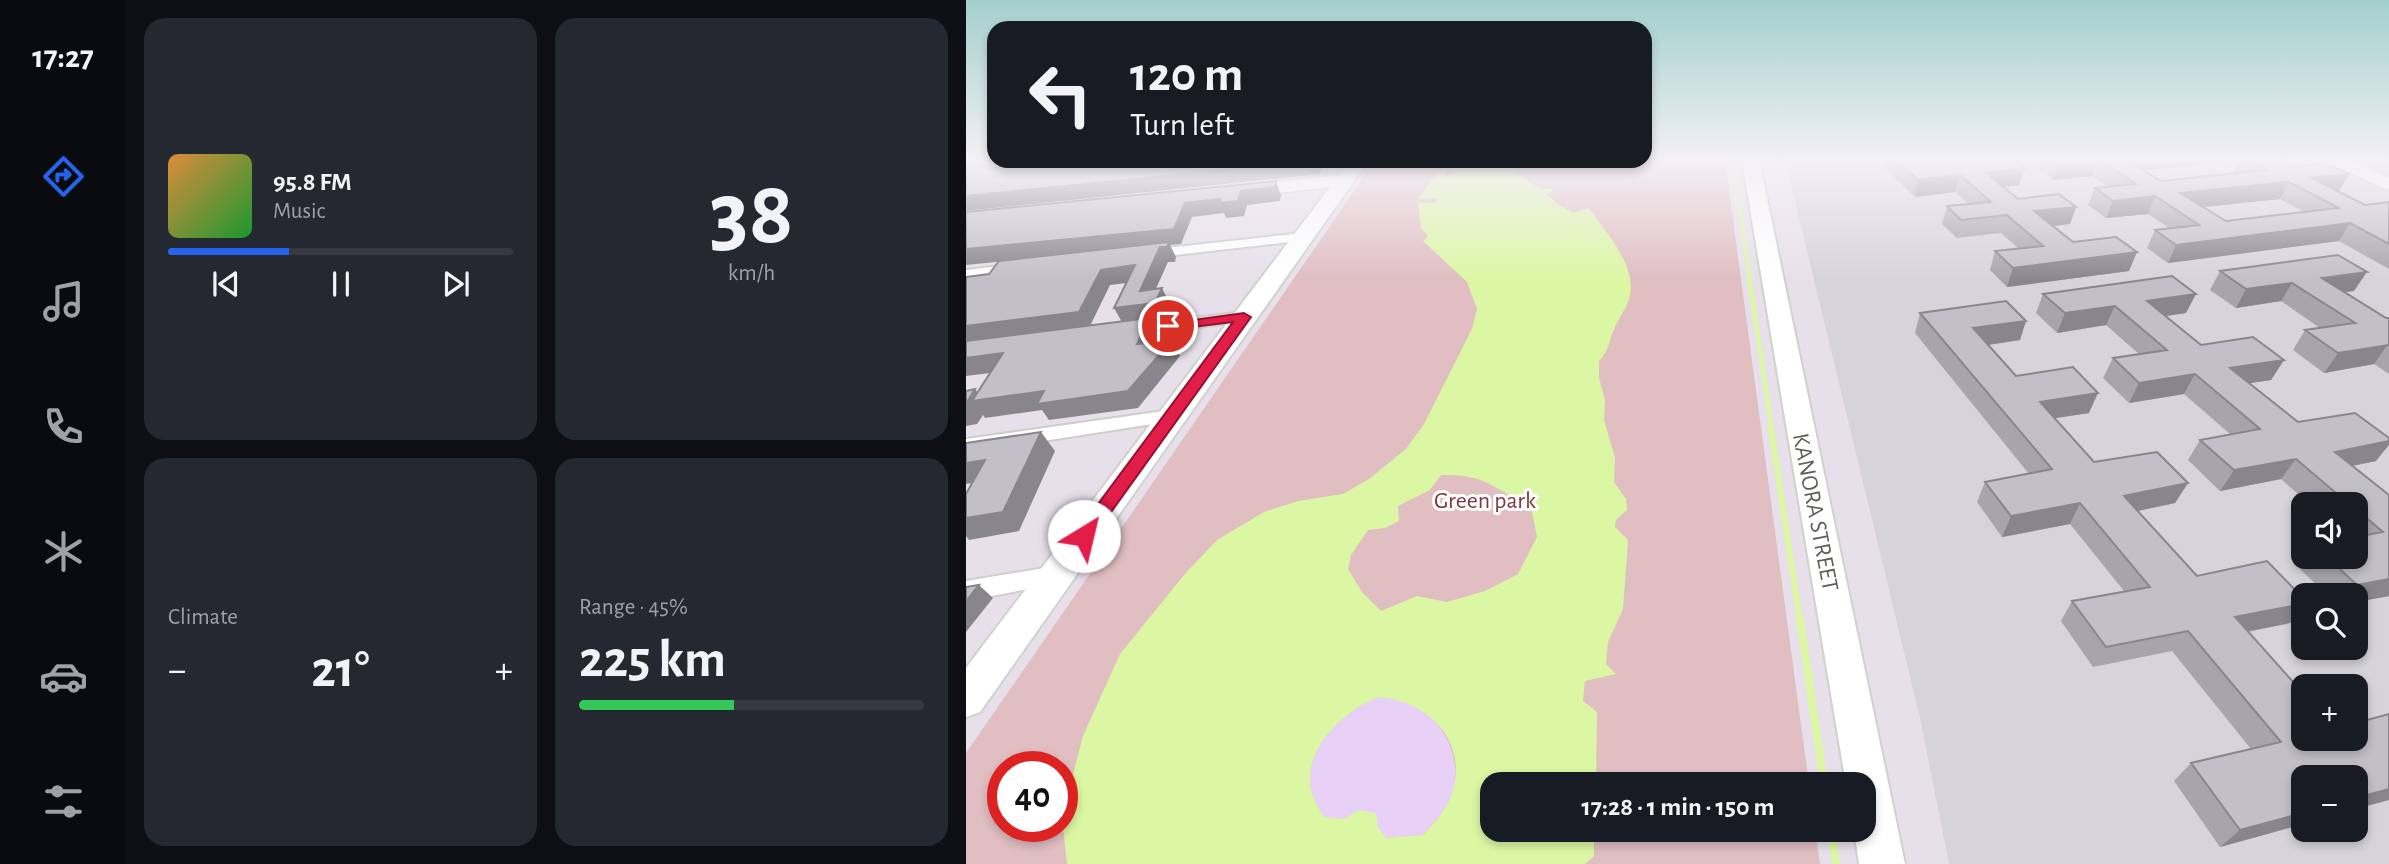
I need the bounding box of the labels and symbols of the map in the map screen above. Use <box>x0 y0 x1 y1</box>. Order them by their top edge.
pin <box>1138 296 1198 356</box>
street label: KANORA STREET <box>1788 431 1842 593</box>
park label: Green park <box>1434 489 1536 513</box>
position arrow <box>1047 499 1121 573</box>
speed limit sign: 40 <box>987 751 1078 842</box>

